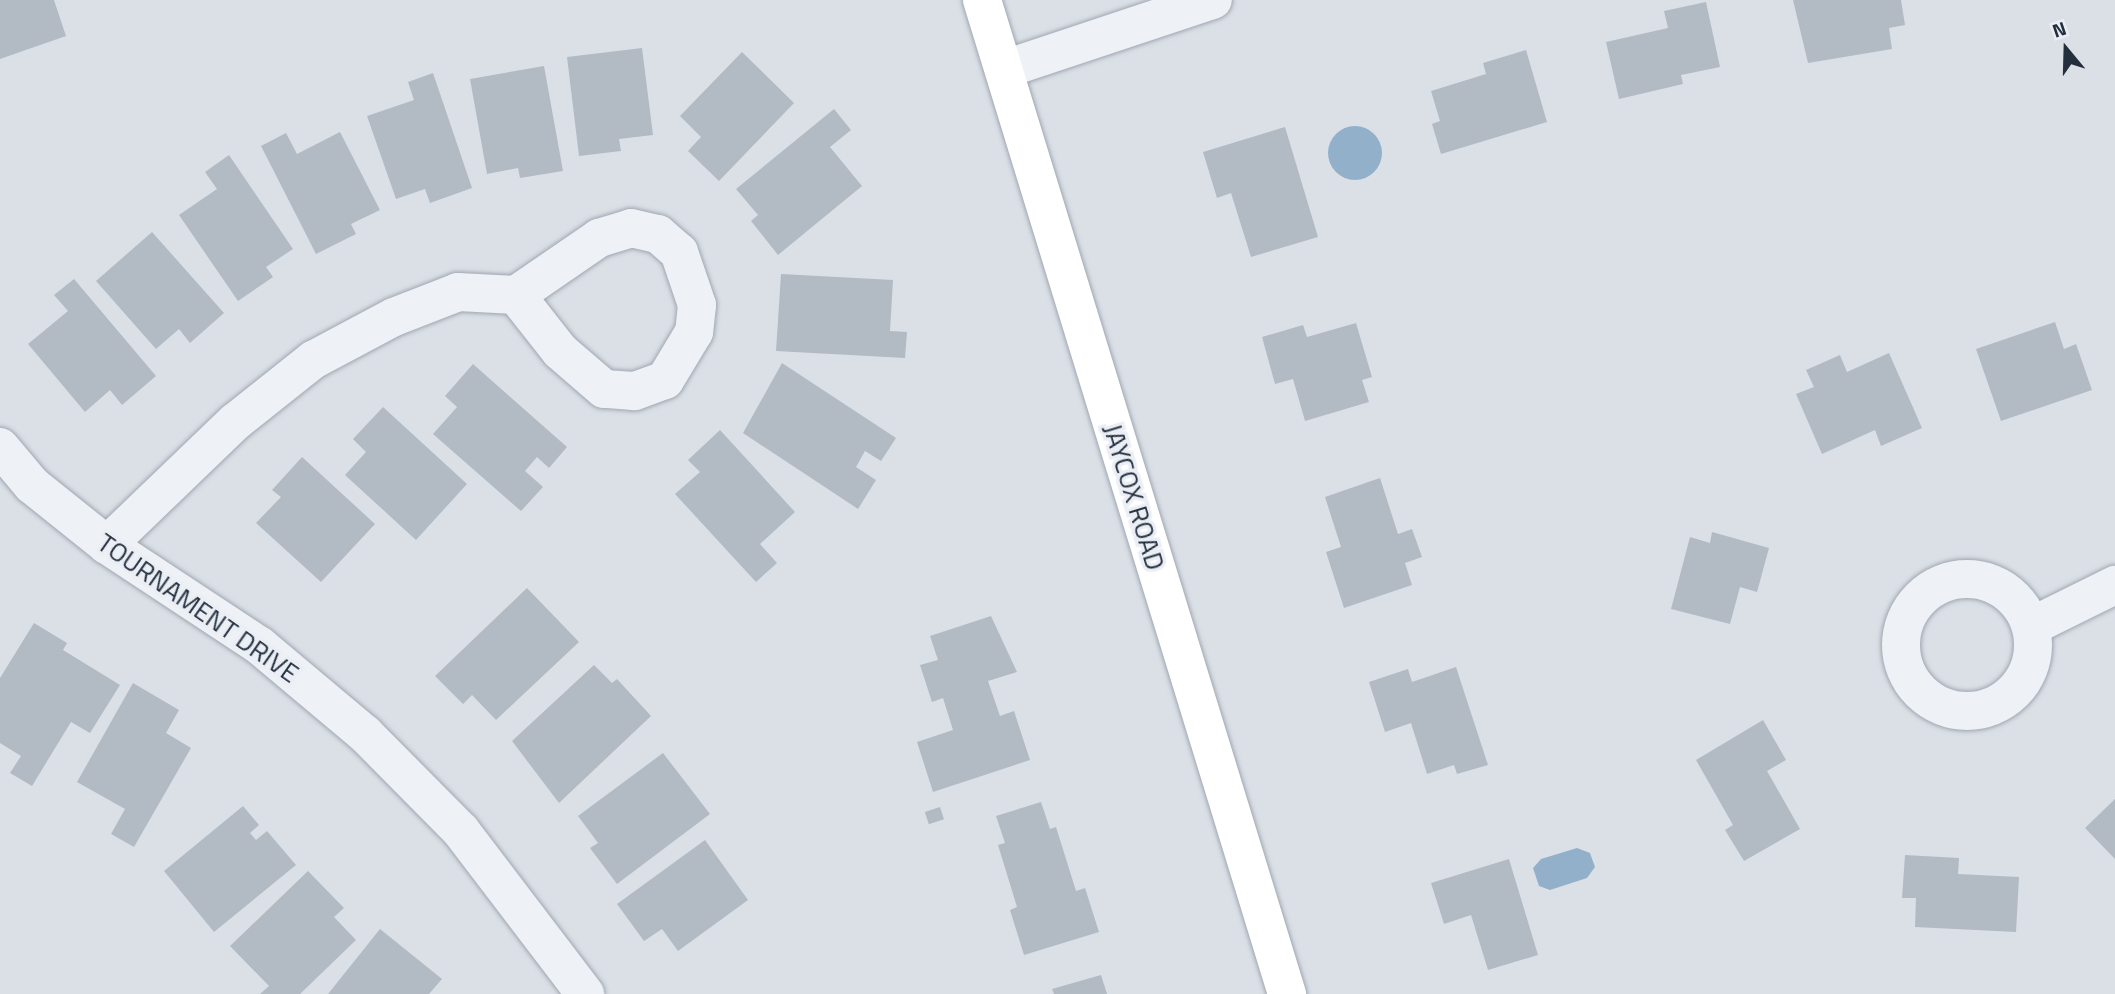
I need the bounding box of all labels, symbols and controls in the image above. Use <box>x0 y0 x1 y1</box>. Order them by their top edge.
text: N <box>2048 13 2070 45</box>
north arrow <box>2031 14 2101 84</box>
street label: JAYCOX ROAD <box>1097 420 1171 574</box>
street label: TOURNAMENT DRIVE <box>92 527 304 689</box>

